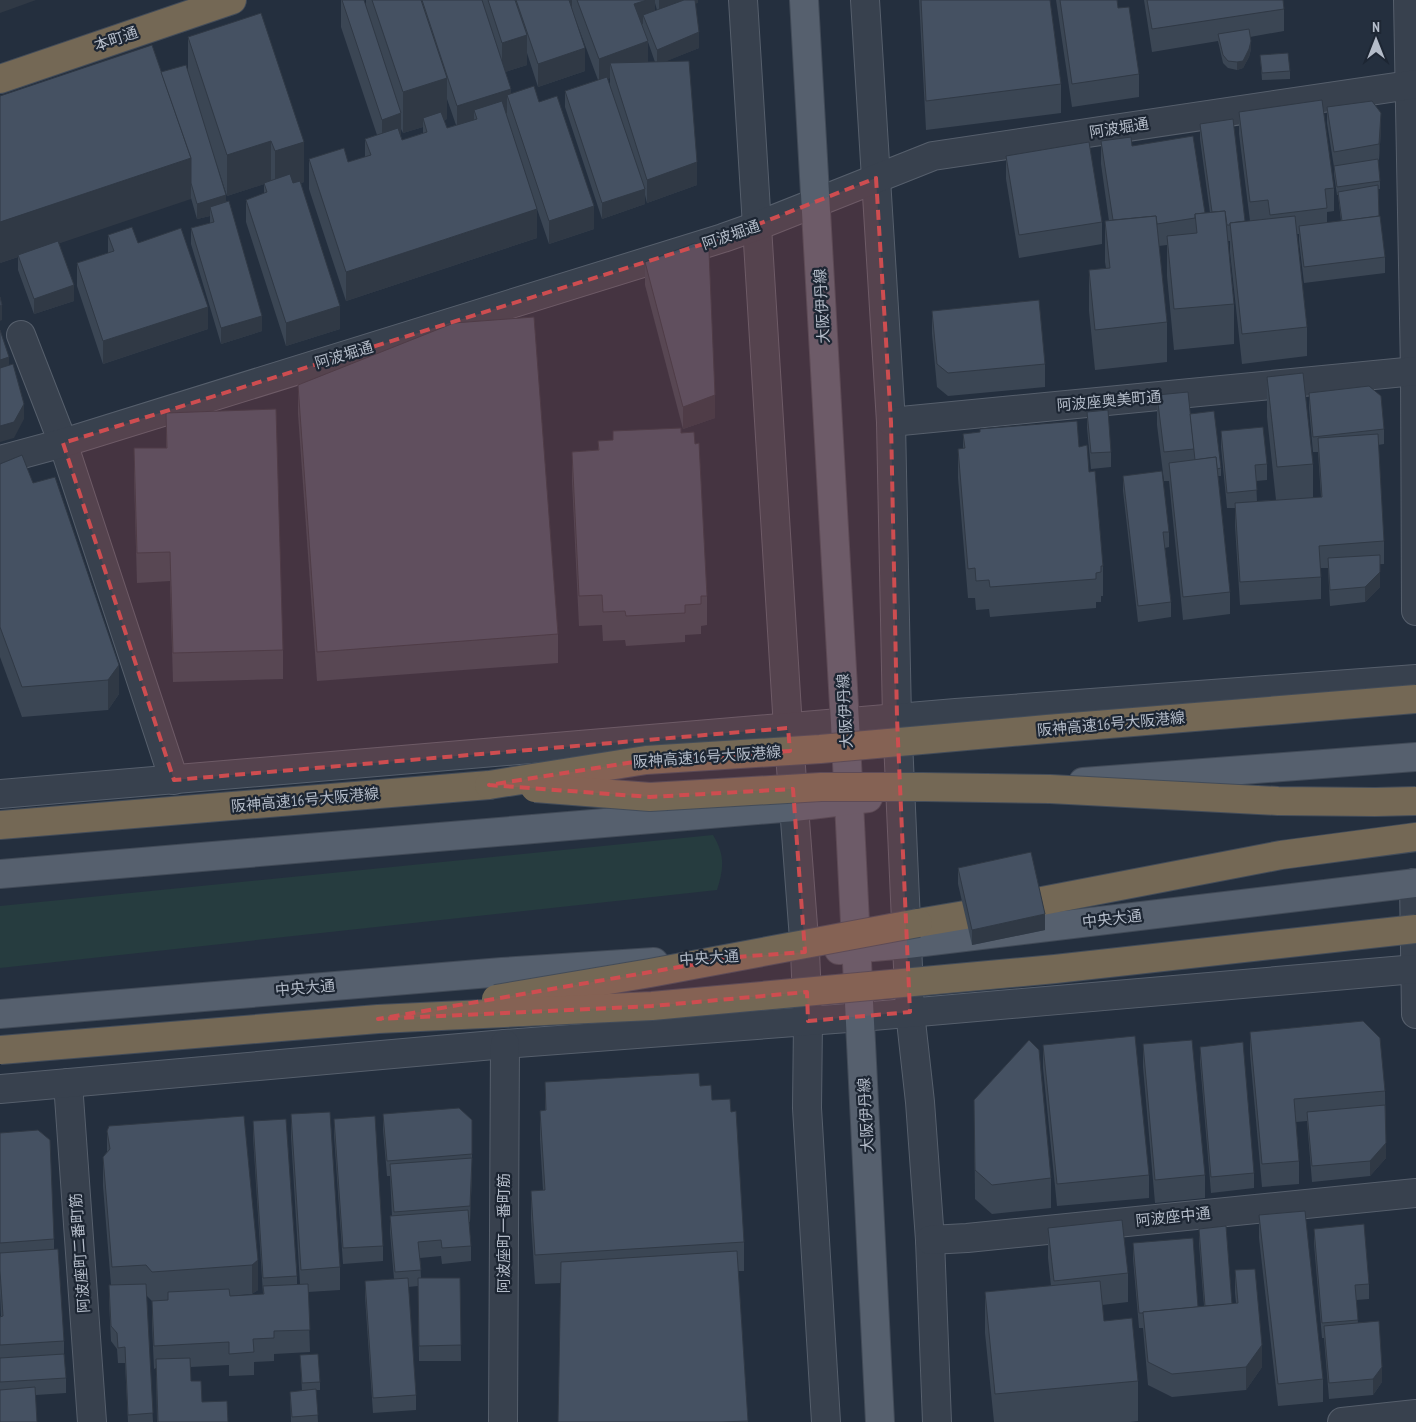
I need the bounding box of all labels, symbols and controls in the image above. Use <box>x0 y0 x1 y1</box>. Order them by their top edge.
north arrow <box>1351 15 1401 65</box>
text: N <box>1372 18 1380 36</box>
street label: 本町通 <box>91 22 140 55</box>
street label: 阿波堀通 <box>1088 113 1150 142</box>
street label: 阿波堀通 <box>699 216 762 253</box>
street label: 大阪伊丹線 <box>810 268 833 344</box>
street label: 阿波堀通 <box>312 337 375 372</box>
street label: 阿波座奥美町通 <box>1056 386 1162 415</box>
street label: 大阪伊丹線 <box>833 673 856 749</box>
street label: 阪神高速16号大阪港線 <box>1036 708 1186 739</box>
street label: 阪神高速16号大阪港線 <box>632 742 782 771</box>
street label: 阪神高速16号大阪港線 <box>230 784 380 815</box>
street label: 中央大通 <box>1081 905 1143 932</box>
street label: 中央大通 <box>678 946 740 969</box>
street label: 中央大通 <box>274 975 336 1000</box>
street label: 大阪伊丹線 <box>854 1077 877 1153</box>
street label: 阿波座町一番町筋 <box>494 1173 513 1293</box>
street label: 阿波座町二番町筋 <box>66 1193 93 1314</box>
street label: 阿波座中通 <box>1135 1203 1211 1230</box>

